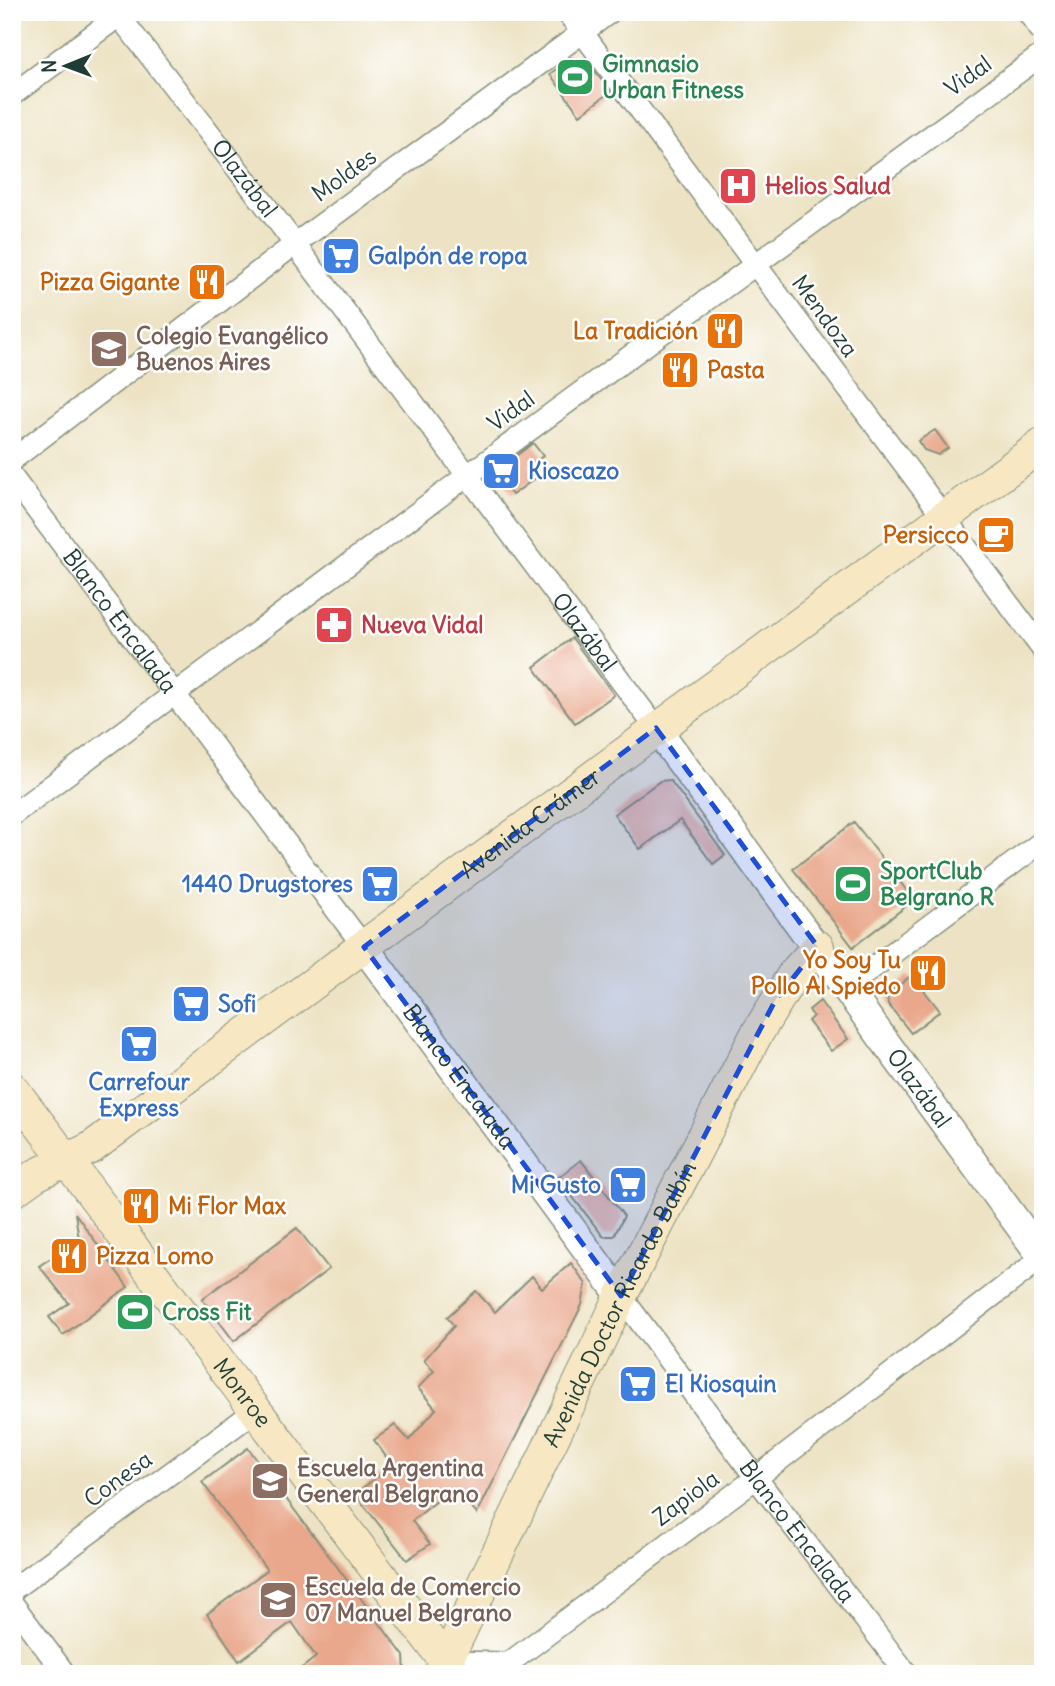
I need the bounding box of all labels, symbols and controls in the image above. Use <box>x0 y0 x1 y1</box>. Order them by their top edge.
north arrow <box>32 32 102 102</box>
place label: Gimnasio Urban Fitness <box>602 49 744 104</box>
street label: Vidal <box>938 49 997 102</box>
sports icon: Gimnasio Urban Fitness <box>554 56 596 98</box>
text: N <box>37 60 61 73</box>
street label: Olazábal <box>206 133 284 223</box>
street label: Moldes <box>306 141 382 208</box>
hospital icon: Helios Salud <box>717 165 759 207</box>
place label: Helios Salud <box>765 171 891 200</box>
supermarket icon: Galpón de ropa <box>320 235 362 277</box>
place label: Galpón de ropa <box>368 241 527 270</box>
restaurant icon: Pizza Gigante <box>186 261 228 303</box>
place label: Pizza Gigante <box>40 267 180 296</box>
street label: Mendoza <box>786 269 865 362</box>
restaurant icon: La Tradición <box>704 310 746 352</box>
place label: La Tradición <box>573 316 698 345</box>
place label: Colegio Evangélico Buenos Aires <box>136 321 329 376</box>
school or university icon: Colegio Evangélico Buenos Aires <box>88 328 130 370</box>
restaurant icon: Pasta <box>659 349 701 391</box>
place label: Pasta <box>707 355 765 384</box>
street label: Vidal <box>481 384 540 437</box>
supermarket icon: Kioscazo <box>480 450 522 492</box>
place label: Kioscazo <box>528 456 619 485</box>
cafe icon: Persicco <box>975 514 1017 556</box>
place label: Persicco <box>883 520 969 549</box>
street label: Blanco Encalada <box>57 543 184 699</box>
street label: Olazábal <box>546 587 624 677</box>
pharmacy icon: Nueva Vidal <box>313 604 355 646</box>
place label: Nueva Vidal <box>361 610 483 639</box>
street label: Avenida Crámer <box>454 761 607 884</box>
place label: SportClub Belgrano R <box>880 856 994 911</box>
supermarket icon: 1440 Drugstores <box>359 863 401 905</box>
sports icon: SportClub Belgrano R <box>832 863 874 905</box>
place label: 1440 Drugstores <box>182 869 353 898</box>
place label: Yo Soy Tu Pollo Al Spiedo <box>751 945 901 1000</box>
restaurant icon: Yo Soy Tu Pollo Al Spiedo <box>907 952 949 994</box>
supermarket icon: Sofi <box>170 983 212 1025</box>
place label: Sofi <box>218 989 256 1018</box>
street label: Blanco Encalada <box>397 998 523 1155</box>
supermarket icon: Carrefour Express <box>118 1023 160 1065</box>
street label: Olazábal <box>881 1043 958 1133</box>
place label: Carrefour Express <box>88 1067 190 1122</box>
street label: Avenida Doctor Ricardo Balbín <box>536 1156 702 1452</box>
supermarket icon: Mi Gusto <box>607 1164 649 1206</box>
place label: Mi Gusto <box>511 1170 601 1199</box>
restaurant icon: Mi Flor Max <box>120 1185 162 1227</box>
place label: Mi Flor Max <box>168 1191 287 1220</box>
restaurant icon: Pizza Lomo <box>48 1235 90 1277</box>
place label: Pizza Lomo <box>96 1241 214 1270</box>
sports icon: Cross Fit <box>114 1291 156 1333</box>
place label: Cross Fit <box>162 1297 252 1326</box>
street label: Monroe <box>207 1352 278 1433</box>
supermarket icon: El Kiosquin <box>617 1363 659 1405</box>
place label: El Kiosquin <box>665 1369 777 1398</box>
street label: Conesa <box>78 1444 157 1513</box>
place label: Escuela Argentina General Belgrano <box>297 1453 484 1508</box>
street label: Blanco Encalada <box>733 1454 862 1608</box>
school or university icon: Escuela Argentina General Belgrano <box>249 1460 291 1502</box>
street label: Zapiola <box>647 1463 724 1532</box>
place label: Escuela de Comercio 07 Manuel Belgrano <box>305 1572 521 1627</box>
school or university icon: Escuela de Comercio 07 Manuel Belgrano <box>257 1579 299 1621</box>

